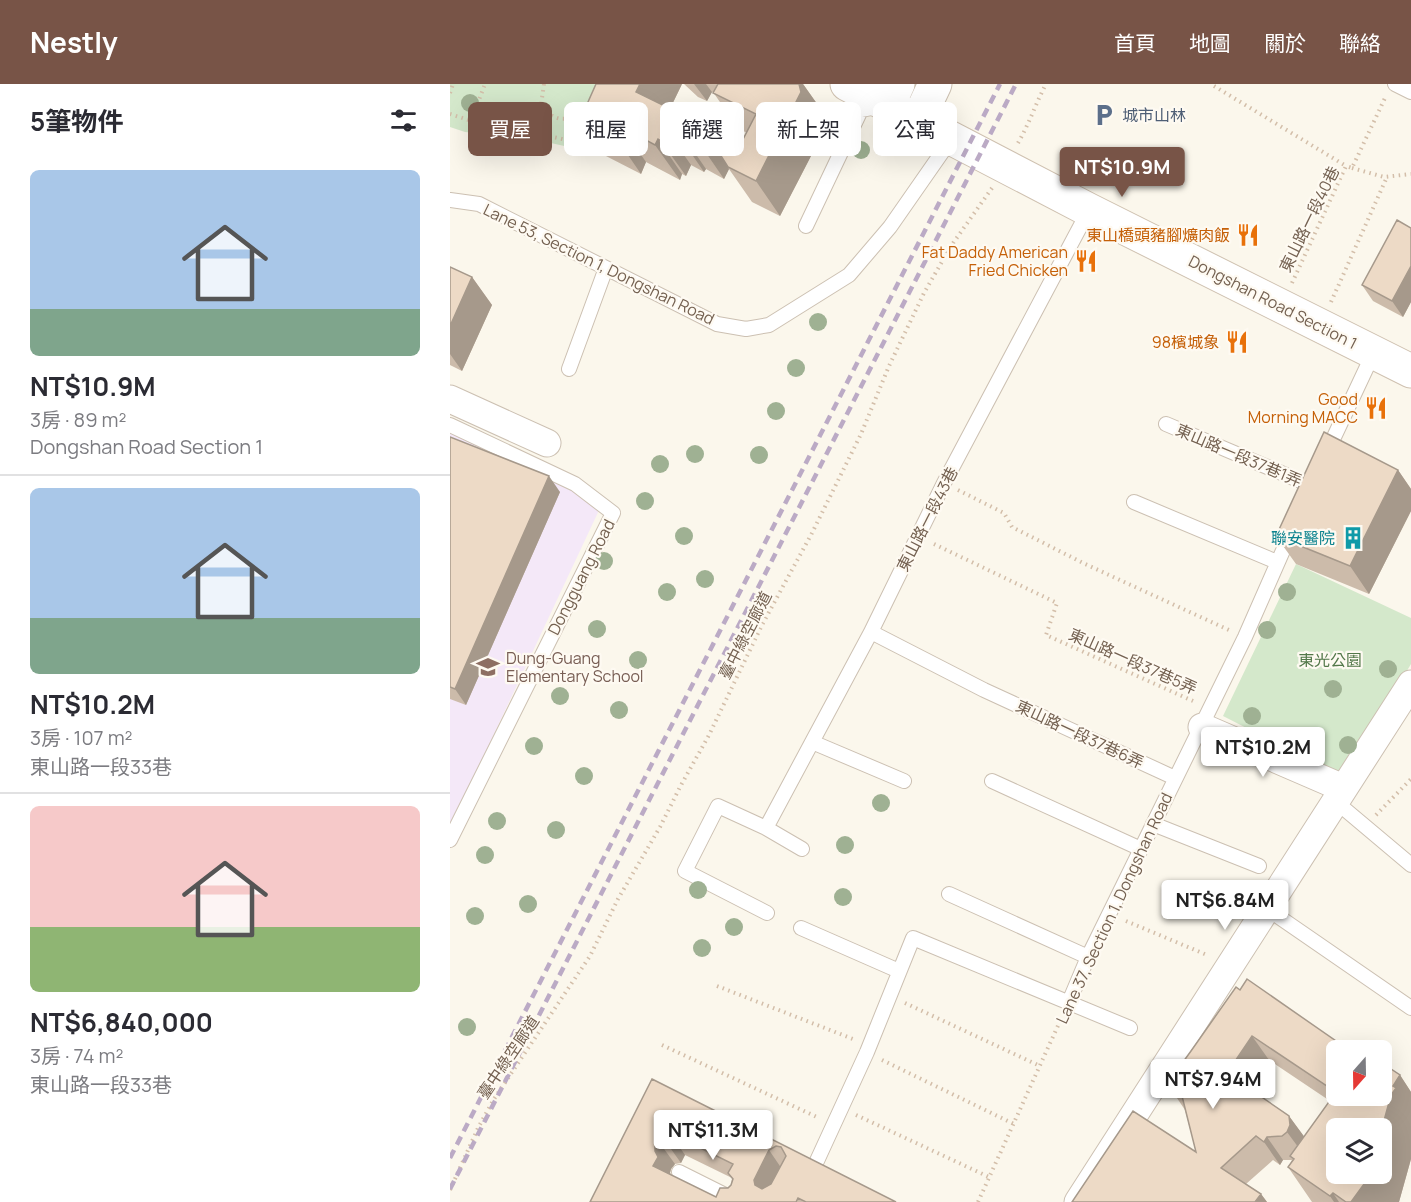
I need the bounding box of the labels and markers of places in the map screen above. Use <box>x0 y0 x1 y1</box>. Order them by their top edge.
parking icon: 城市山林 <box>1091 102 1117 128</box>
place label: 城市山林 <box>1122 104 1186 126</box>
pin: NT$10.9M <box>1060 147 1184 198</box>
restaurant icon: 東山橋頭豬腳爌肉飯 <box>1235 222 1261 248</box>
place label: 東山橋頭豬腳爌肉飯 <box>1086 224 1230 246</box>
place label: Fat Daddy American Fried Chicken <box>922 241 1068 281</box>
restaurant icon: Fat Daddy American Fried Chicken <box>1073 248 1099 274</box>
restaurant icon: 98檳城象 <box>1224 329 1250 355</box>
place label: 98檳城象 <box>1152 331 1219 353</box>
place label: Good Morning MACC <box>1248 388 1358 428</box>
restaurant icon: Good Morning MACC <box>1363 395 1389 421</box>
building icon: 聯安醫院 <box>1340 525 1366 551</box>
place label: 聯安醫院 <box>1271 527 1335 549</box>
place label: Dung-Guang Elementary School <box>506 647 644 687</box>
school or university icon: Dung-Guang Elementary School <box>475 654 501 680</box>
pin: NT$10.2M <box>1201 727 1325 778</box>
pin: NT$6.84M <box>1163 880 1287 931</box>
pin: NT$7.94M <box>1151 1059 1275 1110</box>
pin: NT$11.3M <box>651 1110 775 1161</box>

